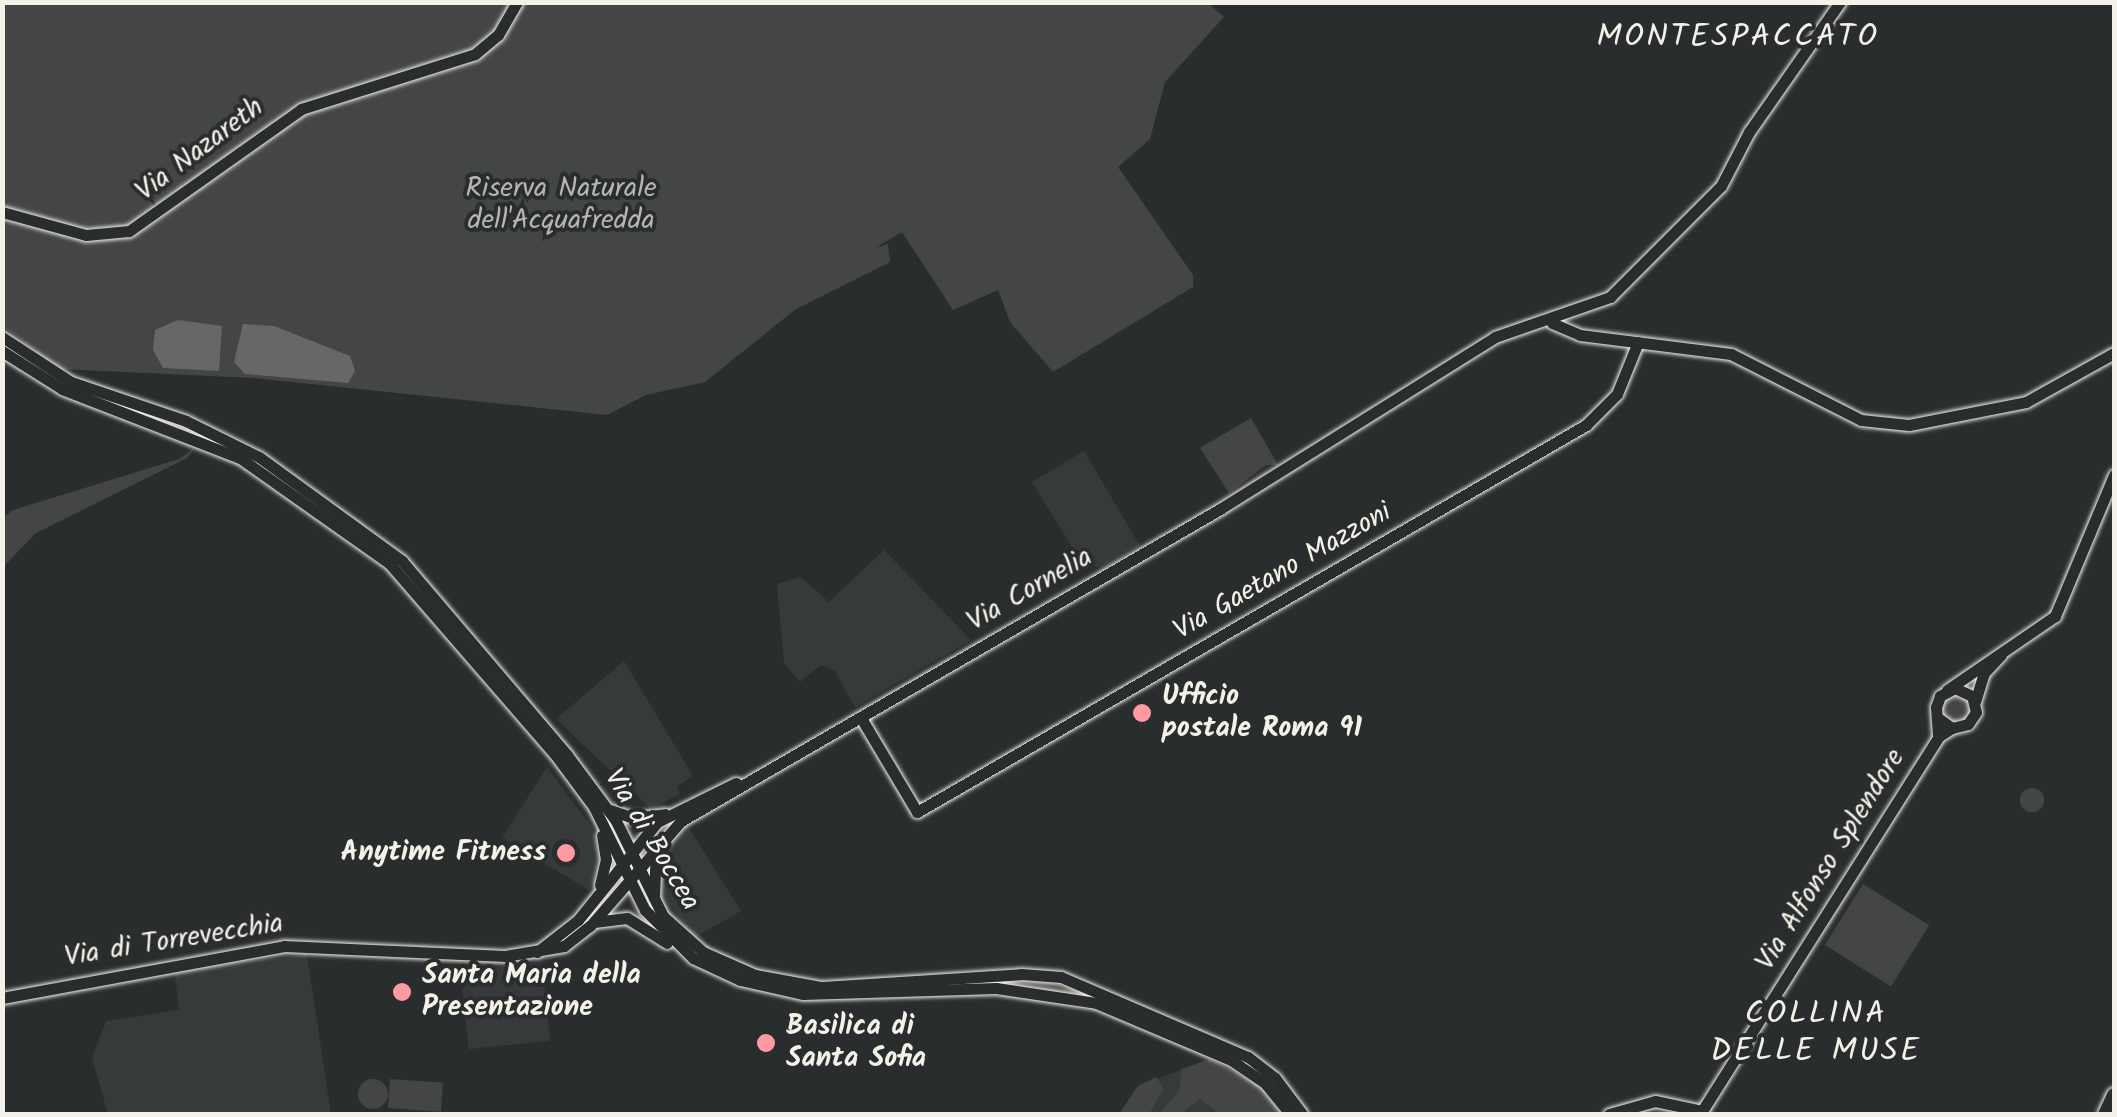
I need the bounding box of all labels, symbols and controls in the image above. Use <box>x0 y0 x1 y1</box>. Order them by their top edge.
district label: MONTESPACCATO <box>1596 19 1880 57</box>
street label: Via Nazareth <box>130 91 270 209</box>
park label: Riserva Naturale dell'Acquafredda <box>465 172 657 238</box>
street label: Via Gaetano Mazzoni <box>1168 496 1398 648</box>
street label: Via Cornelia <box>961 541 1099 639</box>
place label: Ufficio postale Roma 91 <box>1162 680 1362 746</box>
marker: Ufficio postale Roma 91 <box>1131 702 1153 724</box>
street label: Via Alfonso Splendore <box>1749 743 1913 977</box>
street label: Via di Boccea <box>596 763 706 917</box>
place label: Anytime Fitness <box>341 836 546 870</box>
marker: Anytime Fitness <box>555 842 577 864</box>
street label: Via di Torrevecchia <box>62 907 286 975</box>
place label: Santa Maria della Presentazione <box>422 959 641 1025</box>
marker: Santa Maria della Presentazione <box>391 981 413 1003</box>
district label: COLLINA DELLE MUSE <box>1711 997 1921 1072</box>
place label: Basilica di Santa Sofia <box>786 1010 926 1076</box>
marker: Basilica di Santa Sofia <box>755 1032 777 1054</box>

